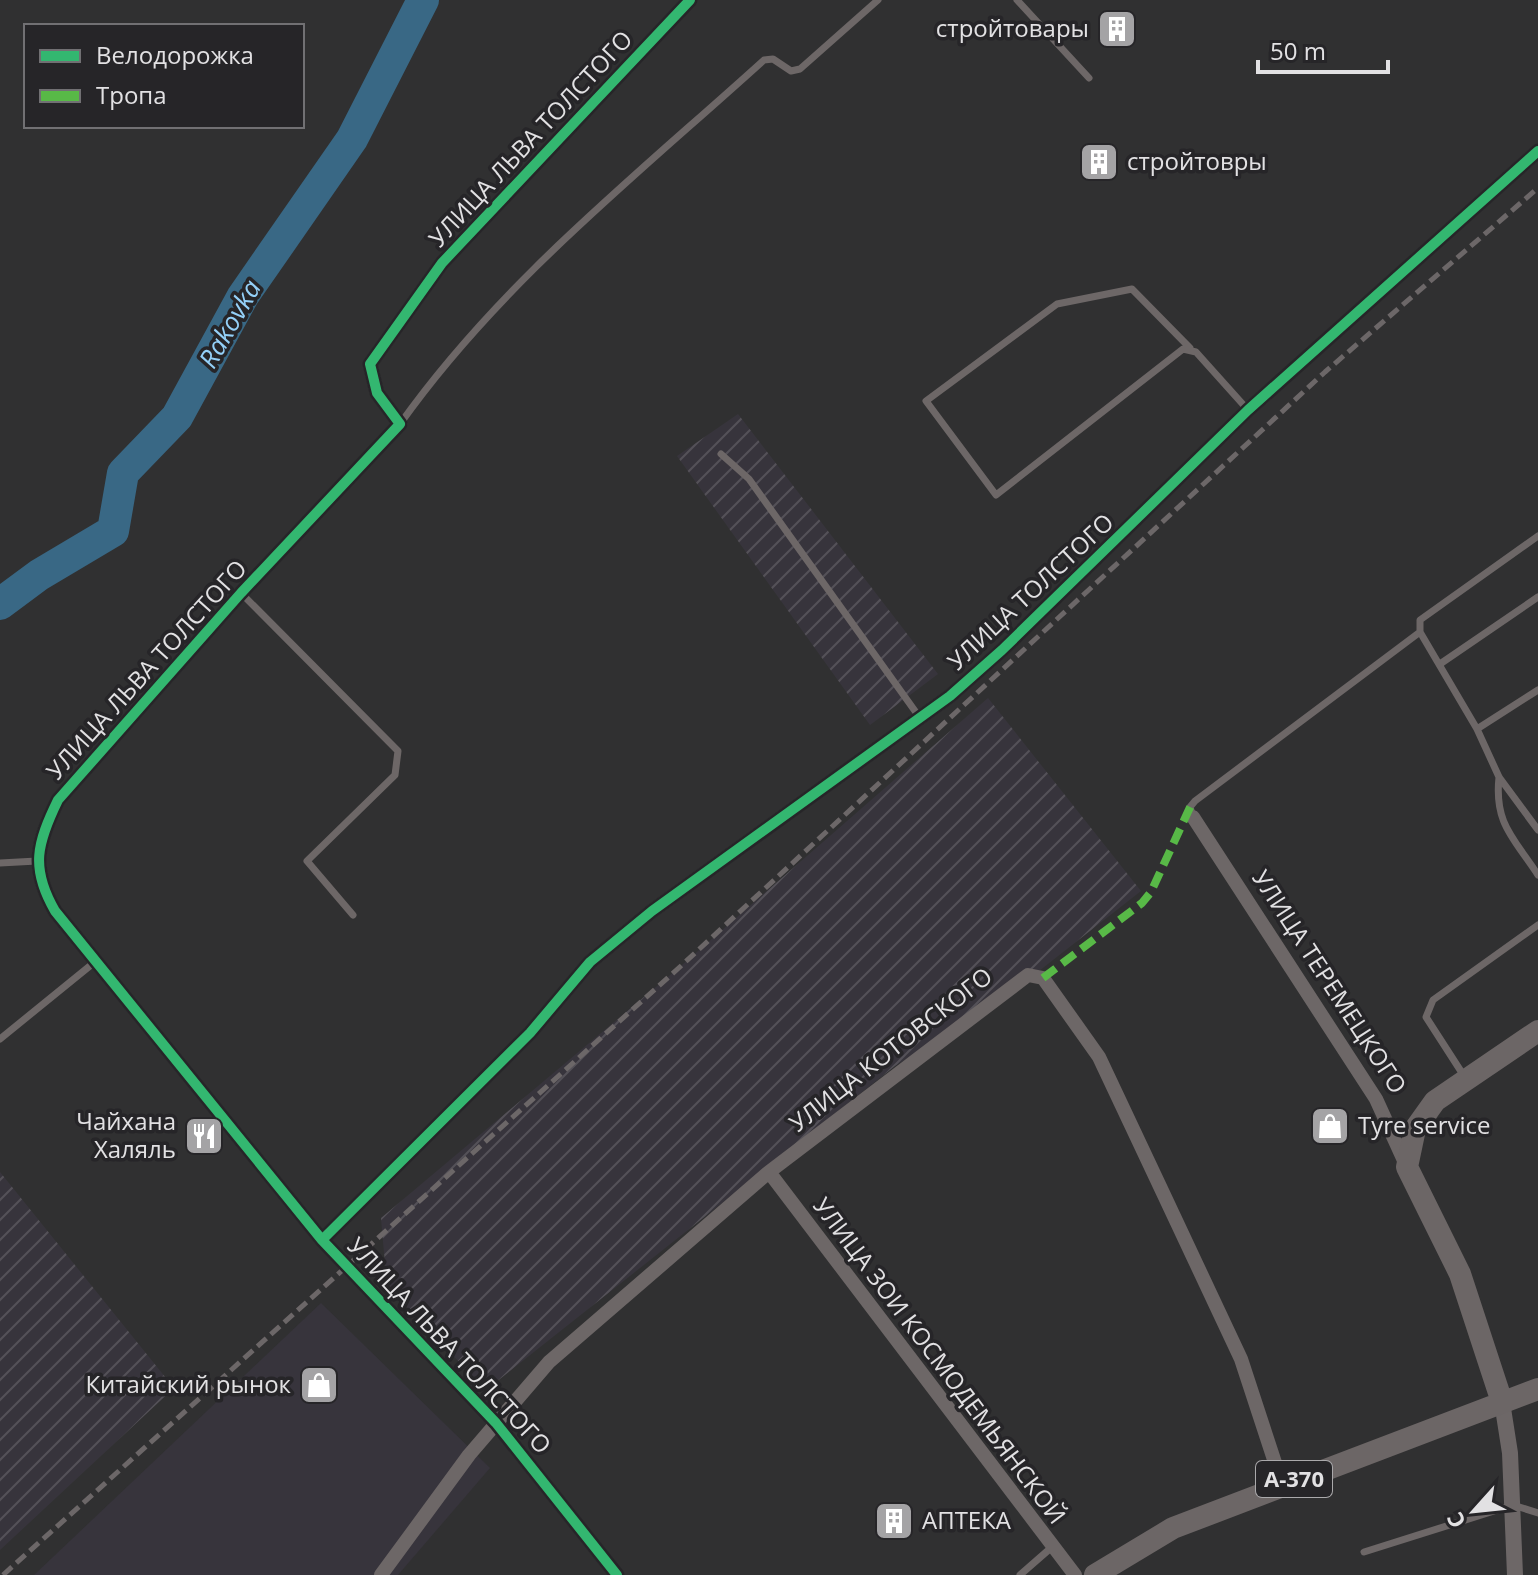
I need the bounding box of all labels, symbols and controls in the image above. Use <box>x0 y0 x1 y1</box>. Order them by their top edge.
building icon: стройтовары <box>1096 8 1138 50</box>
place label: стройтовары <box>936 11 1089 44</box>
street label: УЛИЦА ЛЬВА ТОЛСТОГО <box>421 23 639 253</box>
legend <box>24 24 304 128</box>
scale bar <box>1258 24 1388 74</box>
text: 50 m <box>1270 34 1326 67</box>
text: Велодорожка <box>96 38 254 71</box>
text: Тропа <box>96 78 167 111</box>
building icon: стройтовры <box>1078 141 1120 183</box>
place label: стройтовры <box>1127 144 1267 177</box>
water label: Rakovka <box>189 273 269 374</box>
street label: УЛИЦА ТОЛСТОГО <box>940 505 1120 677</box>
street label: УЛИЦА ЛЬВА ТОЛСТОГО <box>38 552 253 786</box>
street label: УЛИЦА ТЕРЕМЕЦКОГО <box>1245 863 1415 1099</box>
street label: УЛИЦА КОТОВСКОГО <box>782 959 998 1139</box>
place label: Чайхана Халяль <box>76 1104 176 1165</box>
shop icon: Tyre service <box>1309 1105 1351 1147</box>
place label: Tyre service <box>1358 1108 1491 1141</box>
restaurant icon: Чайхана Халяль <box>183 1115 225 1157</box>
street label: УЛИЦА ЗОИ КОСМОДЕМЬЯНСКОЙ <box>806 1190 1074 1530</box>
street label: УЛИЦА ЛЬВА ТОЛСТОГО <box>341 1230 559 1460</box>
shop icon: Китайский рынок <box>298 1364 340 1406</box>
place label: Китайский рынок <box>85 1367 292 1400</box>
road number: А-370 <box>1256 1461 1332 1497</box>
north arrow <box>1434 1471 1514 1551</box>
building icon: АПТЕКА <box>873 1500 915 1542</box>
place label: АПТЕКА <box>922 1503 1012 1536</box>
text: С <box>1439 1507 1472 1534</box>

